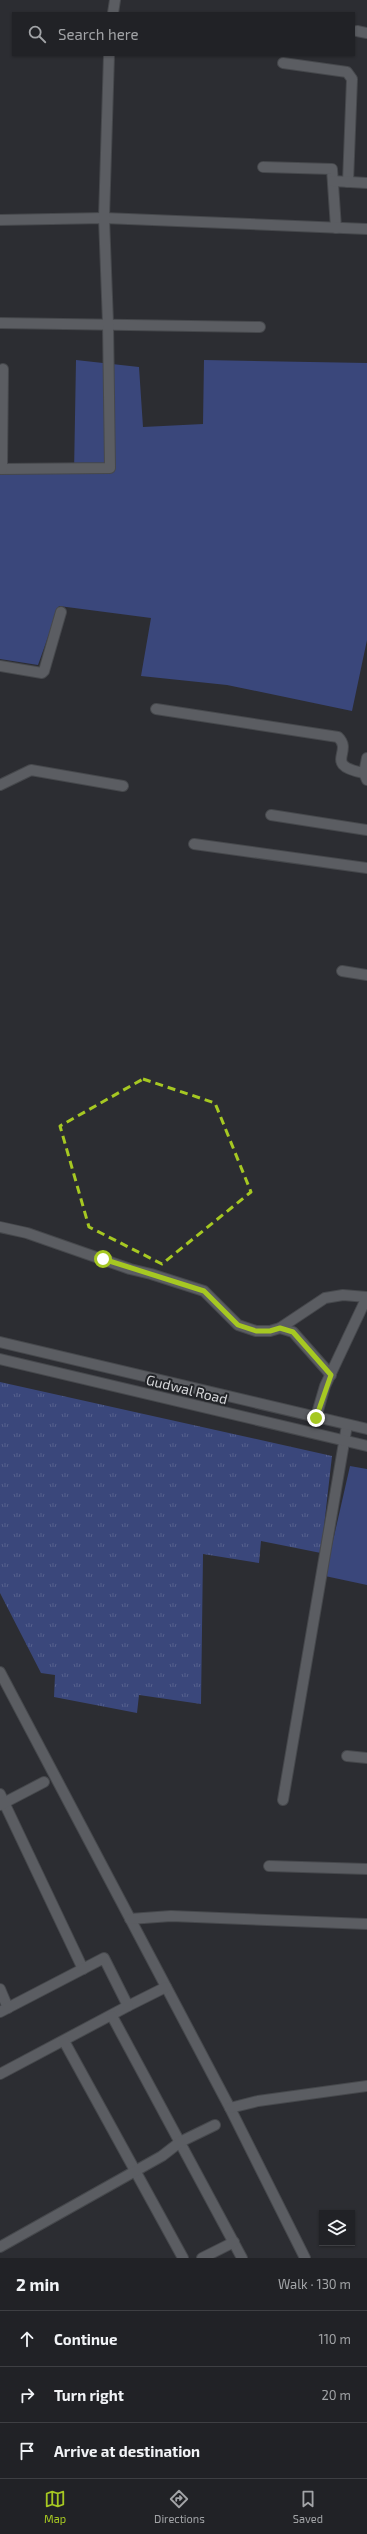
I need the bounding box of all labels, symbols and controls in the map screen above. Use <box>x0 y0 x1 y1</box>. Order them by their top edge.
search box <box>12 12 355 56</box>
icon: search <box>26 23 48 45</box>
text: Search here <box>58 25 139 43</box>
route start <box>94 1250 112 1268</box>
street label: Gudwal Road <box>145 1371 229 1407</box>
route end <box>307 1409 325 1427</box>
map controls <box>319 2210 355 2246</box>
button: layers <box>319 2210 355 2246</box>
text: 2 min <box>16 2274 59 2294</box>
text: Walk · 130 m <box>278 2276 351 2292</box>
icon: ahead <box>16 2328 38 2350</box>
text: Continue <box>54 2330 117 2348</box>
text: 110 m <box>319 2331 351 2347</box>
icon: right <box>16 2384 38 2406</box>
text: Turn right <box>54 2386 124 2404</box>
text: 20 m <box>322 2387 351 2403</box>
icon: arrive <box>16 2440 38 2462</box>
text: Arrive at destination <box>54 2442 200 2460</box>
tab: Map <box>44 2488 66 2525</box>
tab: Directions <box>154 2488 205 2525</box>
tab: Saved <box>293 2488 323 2525</box>

